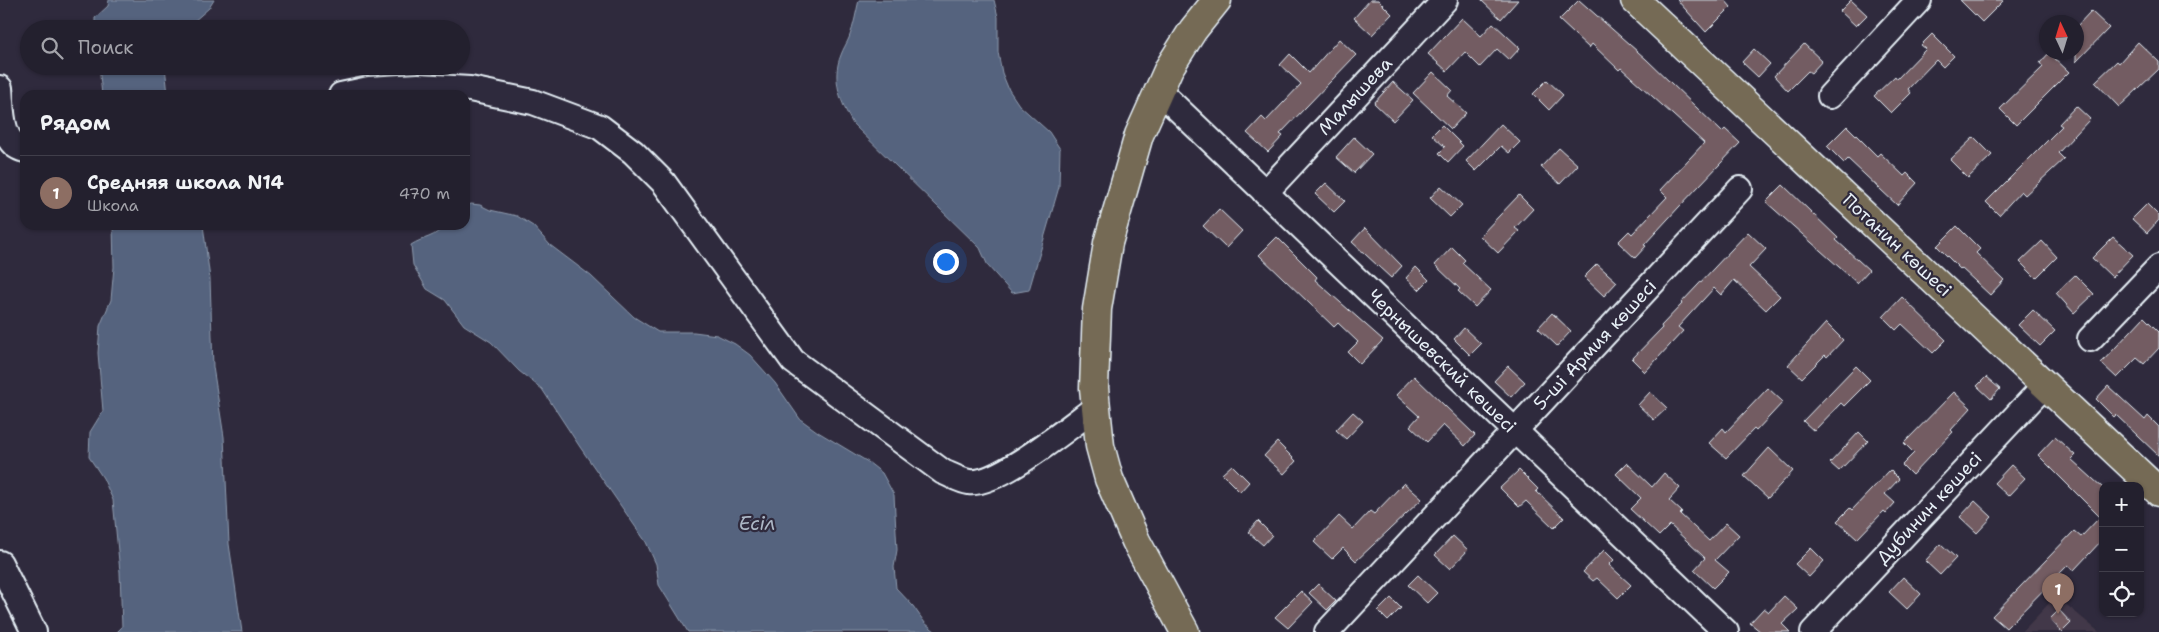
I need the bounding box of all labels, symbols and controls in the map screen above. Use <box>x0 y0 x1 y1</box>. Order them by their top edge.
north arrow <box>2039 15 2084 60</box>
search box <box>20 20 470 75</box>
icon: search <box>38 34 66 62</box>
text: Поиск <box>78 35 133 60</box>
street label: Малышева <box>1313 52 1397 140</box>
text: Рядом <box>40 109 110 137</box>
text: Средняя школа N14 <box>87 170 284 195</box>
text: 1 <box>52 183 60 204</box>
text: 470 m <box>399 183 450 204</box>
street label: Потанин көшесі <box>1837 188 1957 302</box>
text: Школа <box>87 195 139 216</box>
your location <box>933 249 959 275</box>
street label: 5-ші Армия көшесі <box>1528 275 1662 415</box>
street label: Чернышевский көшесі <box>1363 284 1521 438</box>
street label: Дубинин көшесі <box>1871 447 1987 569</box>
map controls <box>2099 482 2144 617</box>
button: + <box>2099 482 2144 527</box>
water label: Есіл <box>739 511 775 536</box>
button: − <box>2099 527 2144 572</box>
button: locate <box>2099 572 2144 617</box>
pin: 1 <box>2042 573 2074 614</box>

